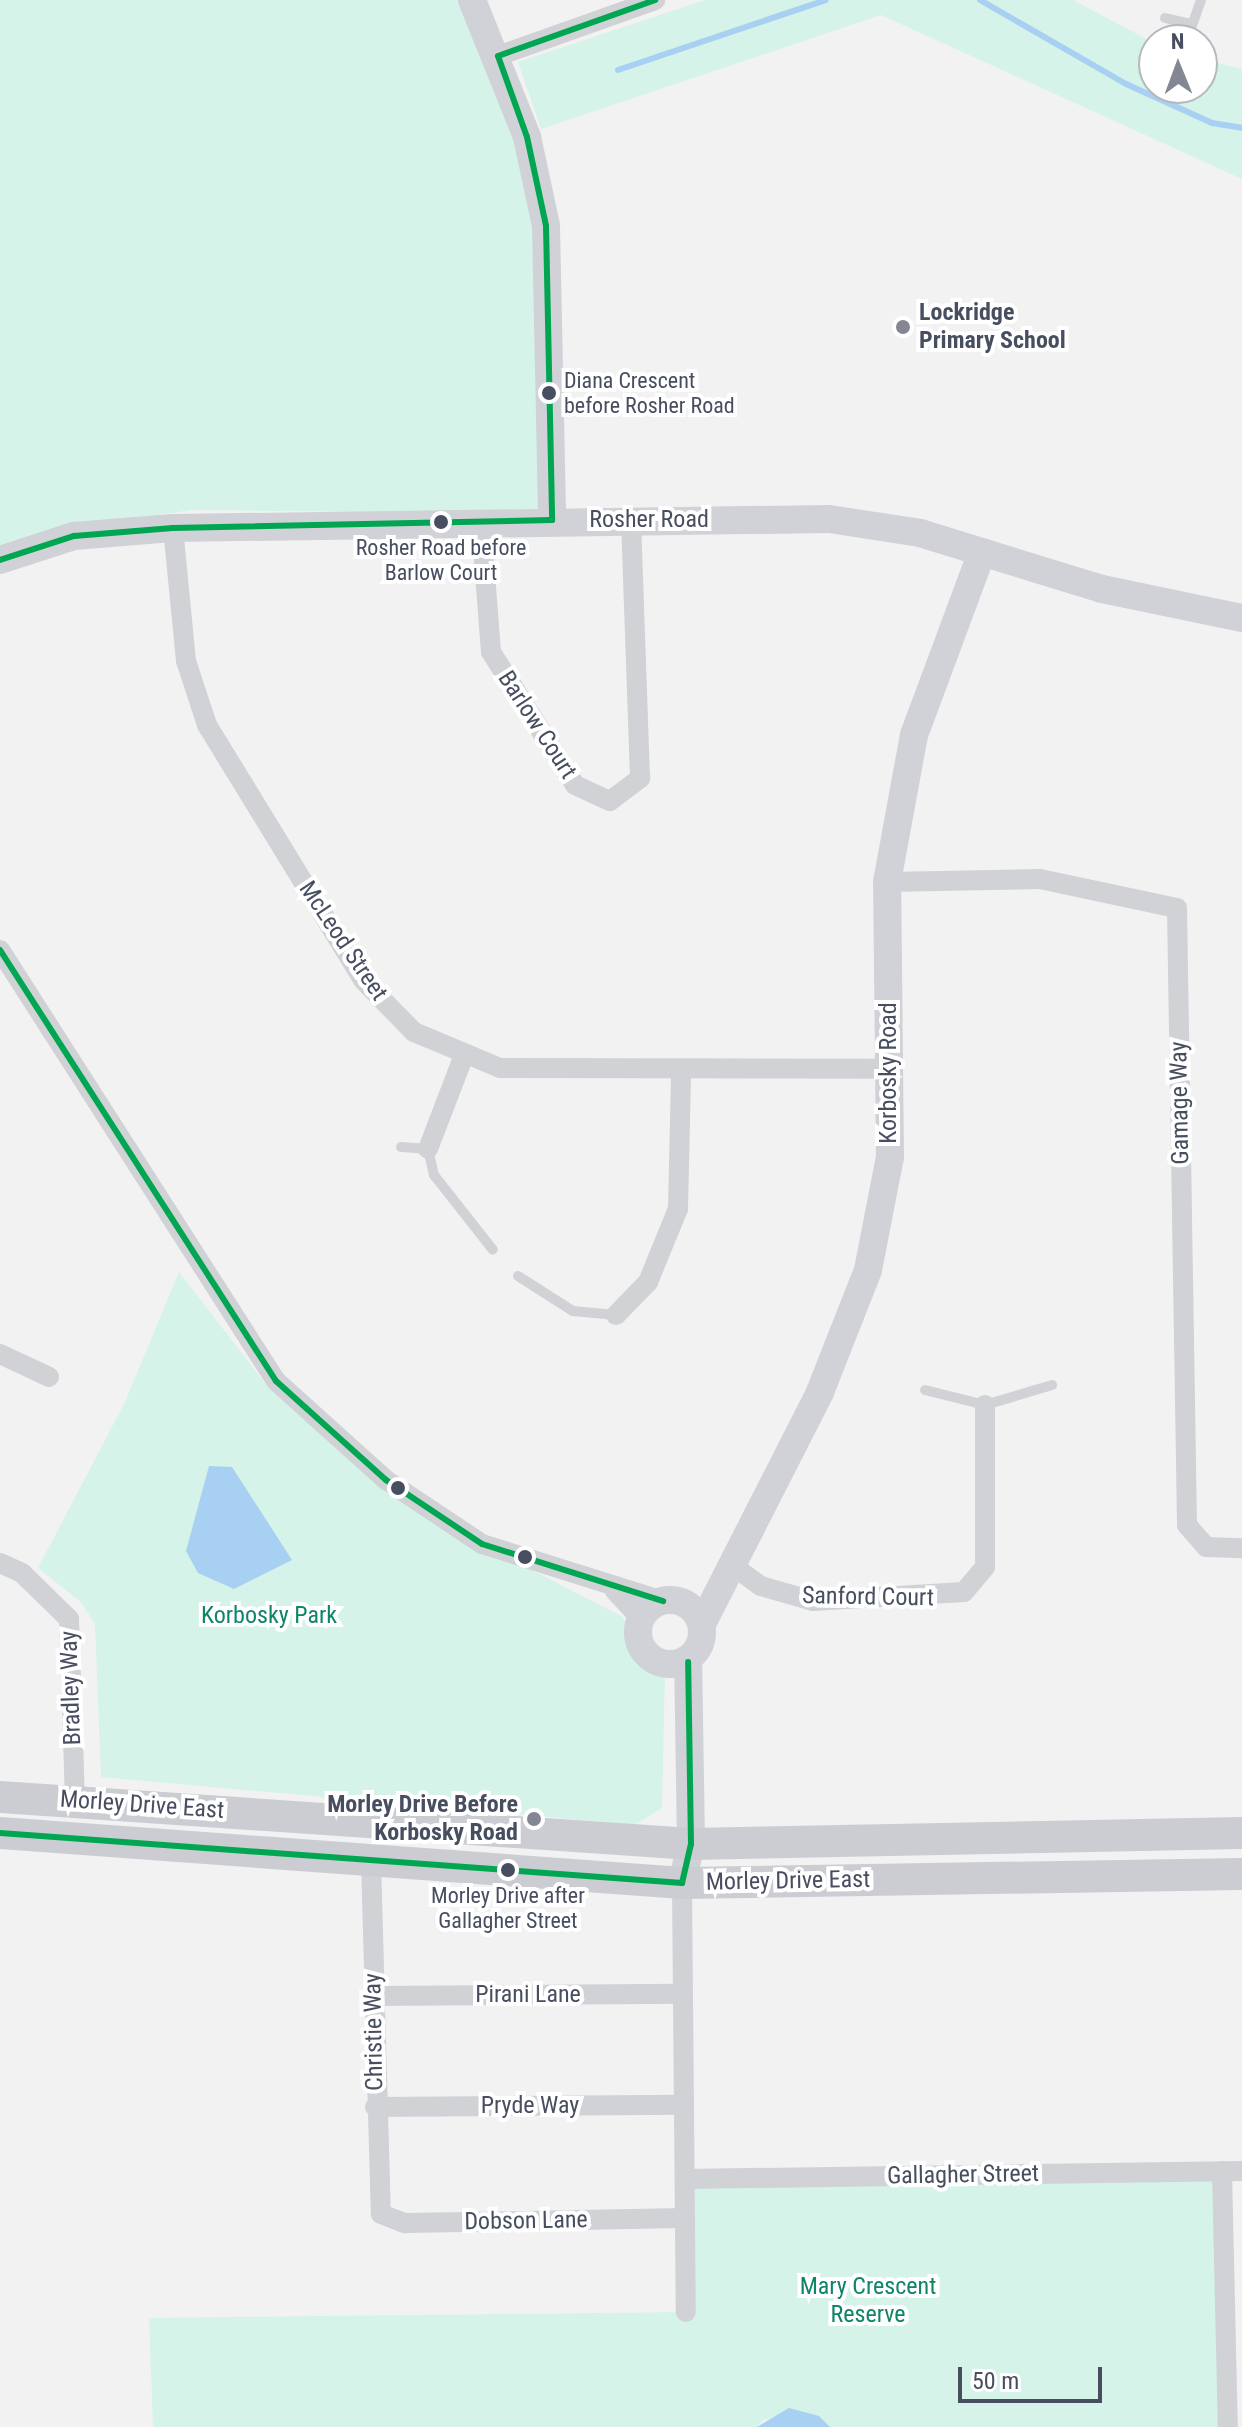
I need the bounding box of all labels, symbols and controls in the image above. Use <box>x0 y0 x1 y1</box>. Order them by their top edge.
north arrow <box>1138 24 1218 104</box>
text: N <box>1171 29 1185 54</box>
place label: Lockridge Primary School <box>919 299 1066 355</box>
marker: Lockridge Primary School <box>894 318 912 336</box>
place label: Diana Crescent before Rosher Road <box>564 367 735 418</box>
marker: Diana Crescent before Rosher Road <box>541 385 557 401</box>
street label: Rosher Road <box>589 506 709 534</box>
marker: Rosher Road before Barlow Court <box>433 514 449 530</box>
place label: Rosher Road before Barlow Court <box>356 534 526 586</box>
street label: Barlow Court <box>491 666 583 784</box>
street label: McLeod Street <box>293 876 393 1006</box>
street label: Korbosky Road <box>875 1002 903 1144</box>
street label: Gamage Way <box>1165 1041 1195 1165</box>
unlabelled marker <box>390 1480 406 1496</box>
unlabelled marker <box>517 1549 533 1565</box>
street label: Sanford Court <box>802 1581 934 1613</box>
park label: Korbosky Park <box>201 1602 337 1630</box>
street label: Bradley Way <box>55 1630 87 1746</box>
street label: Morley Drive East <box>59 1785 225 1825</box>
place label: Morley Drive Before Korbosky Road <box>327 1791 518 1847</box>
marker: Morley Drive Before Korbosky Road <box>525 1810 543 1828</box>
marker: Morley Drive after Gallagher Street <box>500 1862 516 1878</box>
street label: Morley Drive East <box>706 1865 870 1897</box>
place label: Morley Drive after Gallagher Street <box>431 1882 585 1934</box>
street label: Christie Way <box>359 1973 389 2091</box>
street label: Pirani Lane <box>475 1981 581 2009</box>
street label: Pryde Way <box>481 2092 579 2120</box>
street label: Gallagher Street <box>887 2159 1039 2191</box>
street label: Dobson Lane <box>464 2206 588 2236</box>
park label: Mary Crescent Reserve <box>800 2273 936 2329</box>
scale bar <box>962 2351 1106 2401</box>
text: 50 m <box>972 2367 1019 2395</box>

